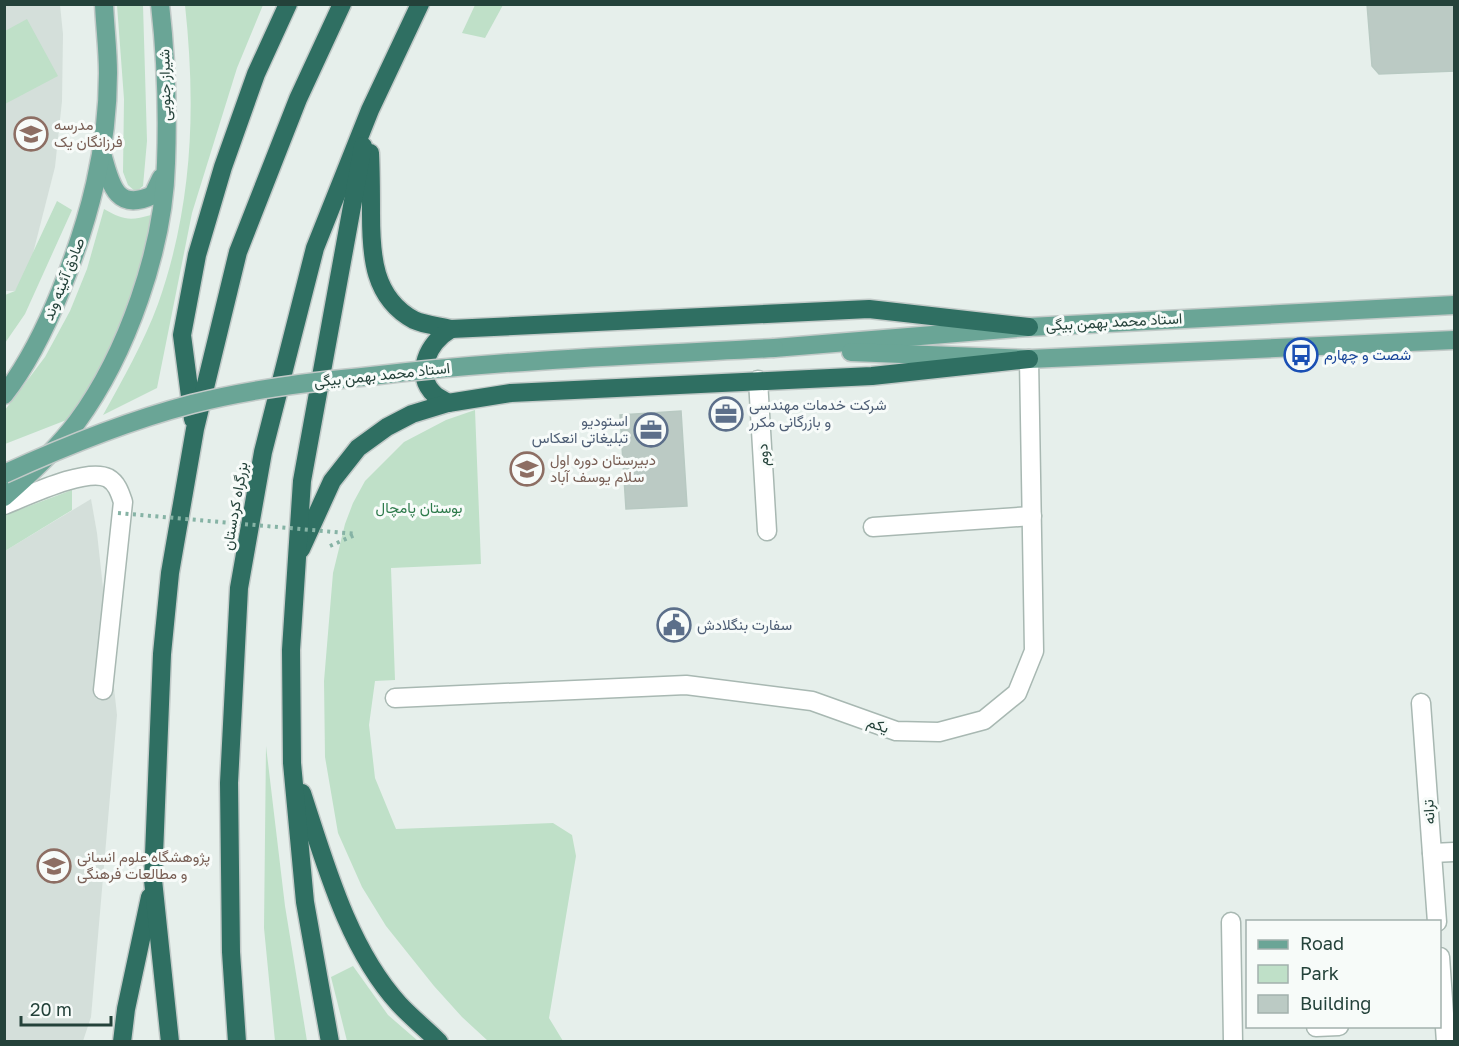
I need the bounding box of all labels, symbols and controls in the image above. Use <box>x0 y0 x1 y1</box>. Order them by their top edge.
street label: شیراز جنوبی <box>154 49 176 121</box>
place label: مدرسه فرزانگان یک <box>54 115 123 151</box>
school or university icon: مدرسه فرزانگان یک <box>13 116 49 152</box>
street label: صادق آئینه وند <box>38 235 89 323</box>
street label: استاد محمد بهمن بیگی <box>1045 308 1183 336</box>
bus stop icon: شصت و چهارم <box>1283 337 1319 373</box>
place label: شصت و چهارم <box>1324 345 1411 365</box>
street label: استاد محمد بهمن بیگی <box>313 358 451 392</box>
place label: شرکت خدمات مهندسی و بازرگانی مکرر <box>748 395 887 432</box>
office icon: شرکت خدمات مهندسی و بازرگانی مکرر <box>708 396 744 432</box>
place label: استودیو تبلیغاتی انعکاس <box>532 411 628 448</box>
office icon: استودیو تبلیغاتی انعکاس <box>633 412 669 448</box>
street label: دوم <box>752 443 774 467</box>
place label: دبیرستان دوره اول سلام یوسف آباد <box>550 450 656 487</box>
school or university icon: دبیرستان دوره اول سلام یوسف آباد <box>509 451 545 487</box>
street label: بزرگراه کردستان <box>217 460 252 552</box>
park label: بوستان پامچال <box>376 498 462 518</box>
public building icon: سفارت بنگلادش <box>656 607 692 643</box>
place label: سفارت بنگلادش <box>697 615 792 635</box>
street label: یکم <box>864 712 892 738</box>
street label: ترانه <box>1418 799 1439 825</box>
place label: پژوهشگاه علوم انسانی و مطالعات فرهنگی <box>77 847 210 884</box>
school or university icon: پژوهشگاه علوم انسانی و مطالعات فرهنگی <box>36 848 72 884</box>
legend <box>1246 920 1441 1028</box>
text: Road <box>1300 932 1344 954</box>
text: Park <box>1300 962 1339 984</box>
scale bar <box>21 989 111 1027</box>
text: Building <box>1300 992 1371 1014</box>
text: 20 m <box>30 998 72 1020</box>

